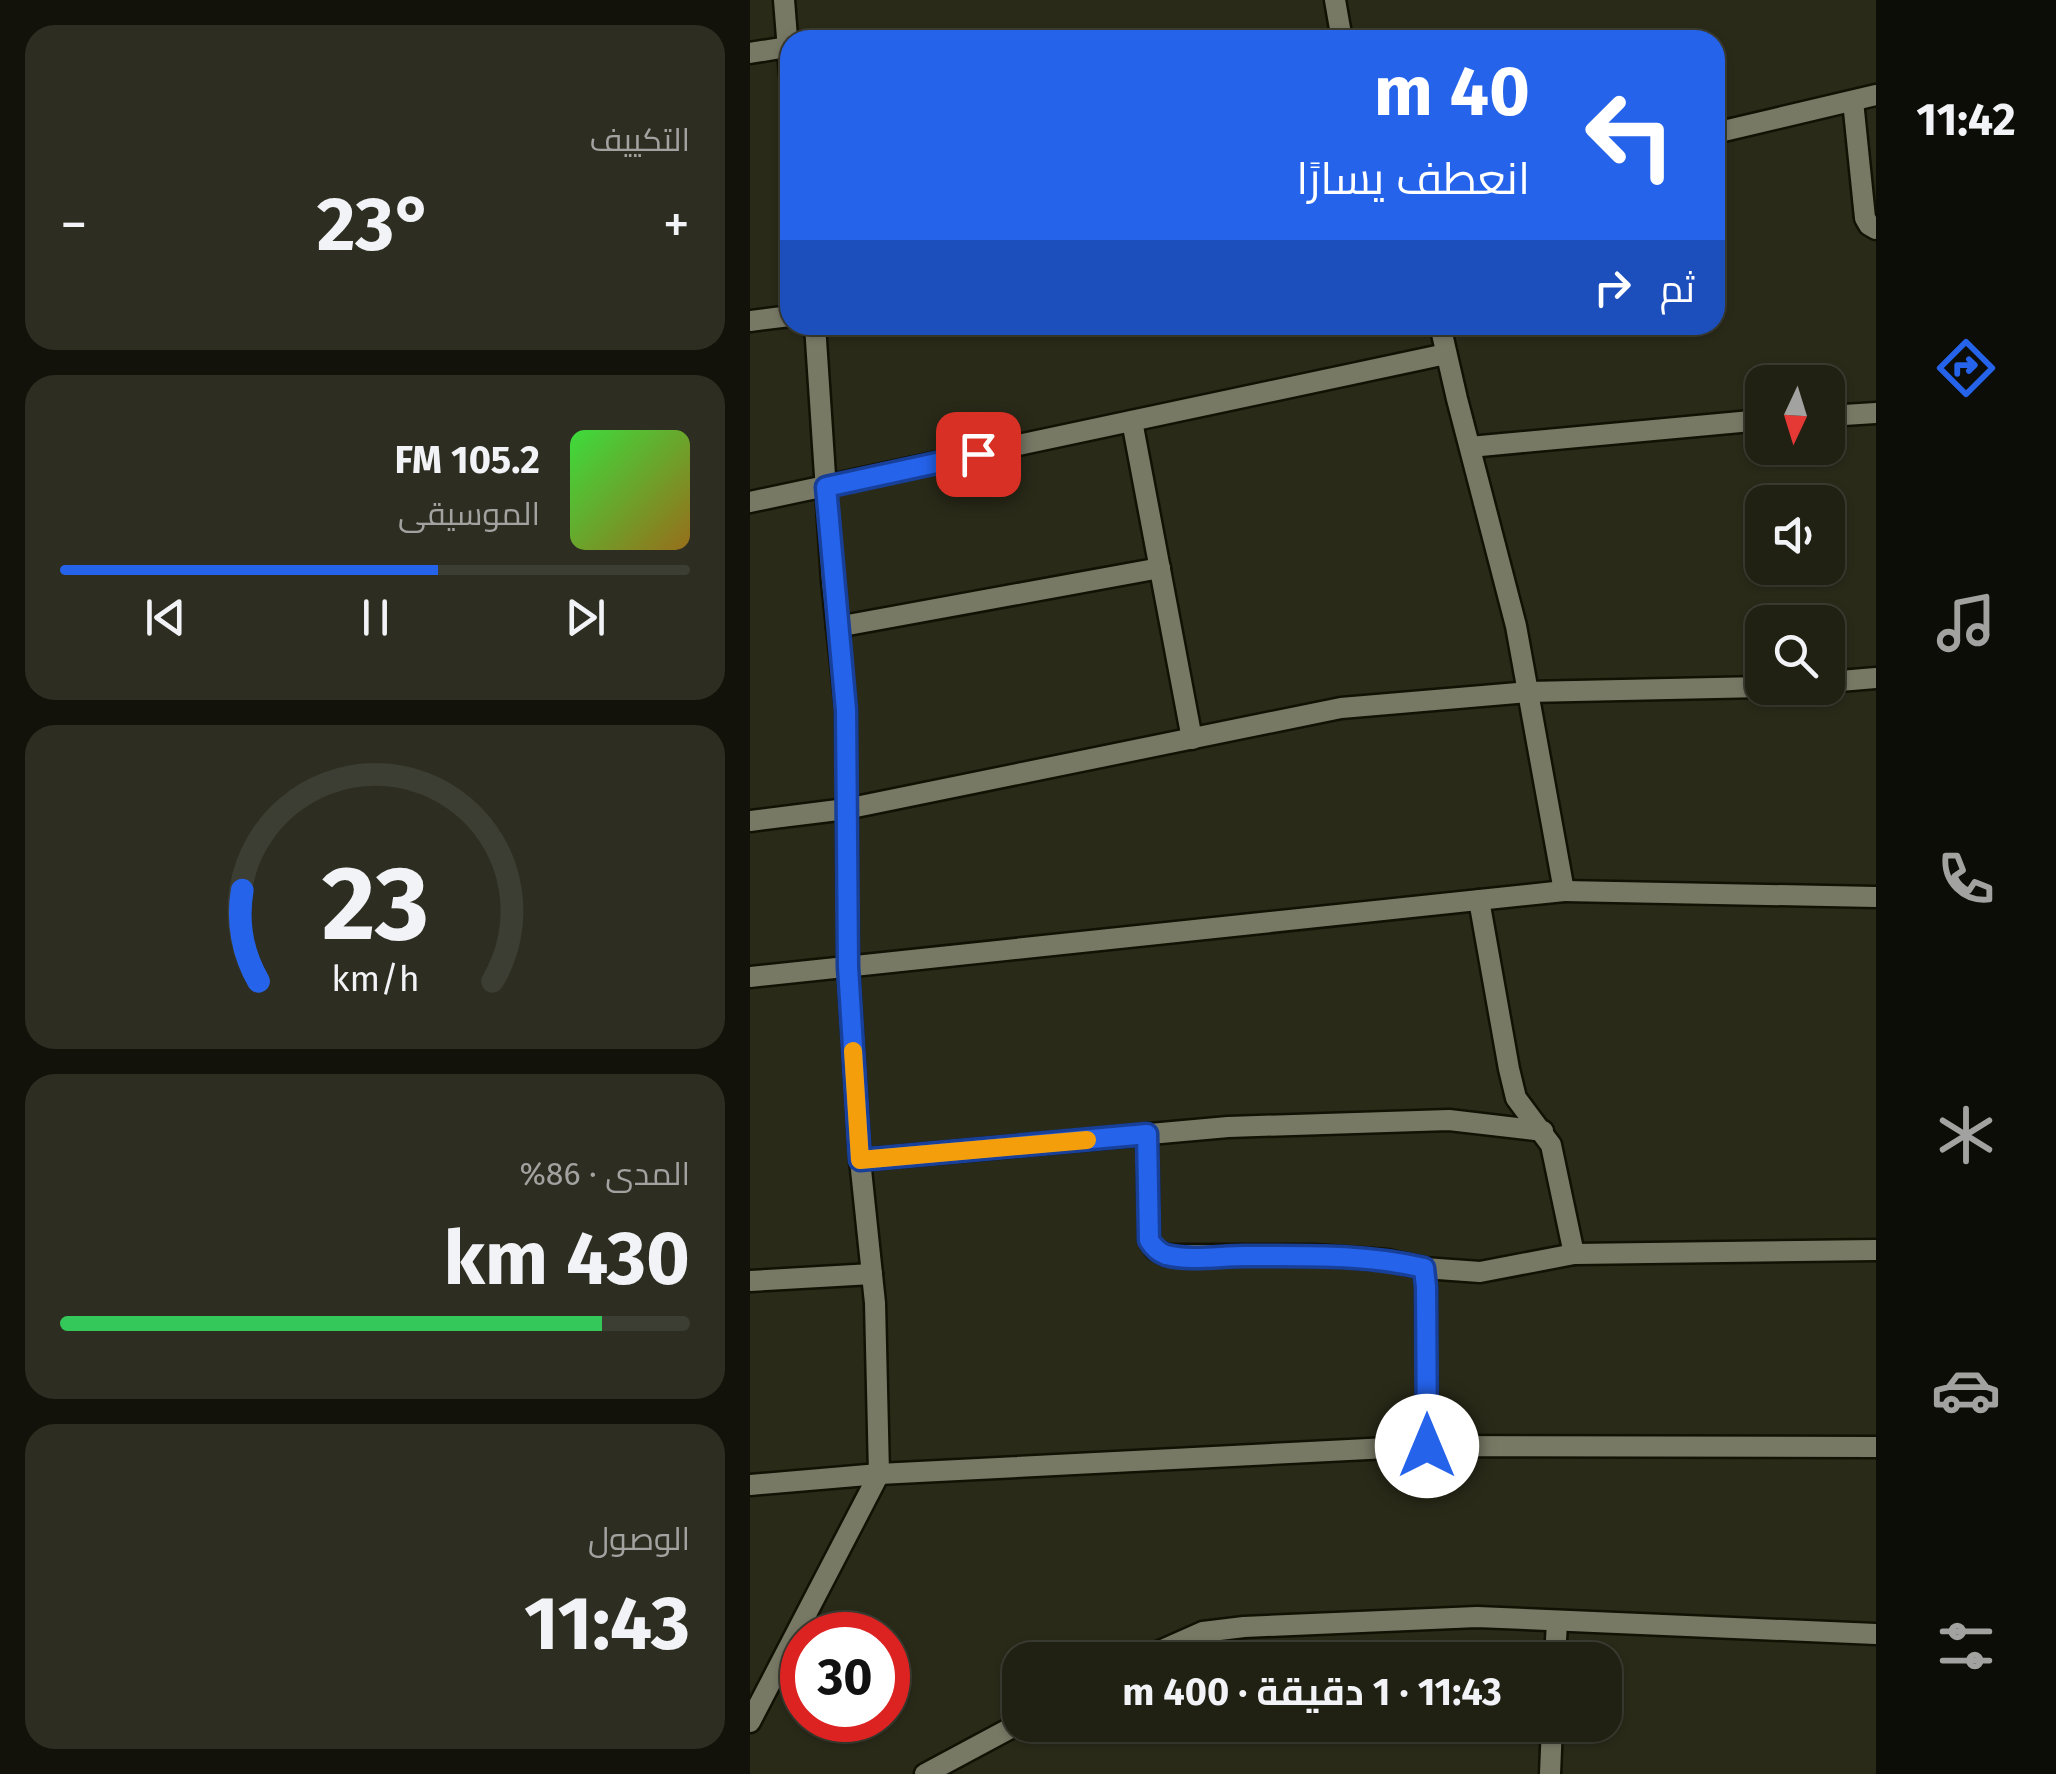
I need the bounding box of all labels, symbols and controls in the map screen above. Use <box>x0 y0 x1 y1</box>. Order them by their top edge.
text: 40 m <box>1374 50 1530 134</box>
icon: left <box>1565 70 1695 200</box>
text: 11:42 <box>1916 93 2016 147</box>
text: التكييف <box>590 121 690 159</box>
text: انعطف يسارًا <box>1296 152 1530 206</box>
text: 23° <box>317 180 433 270</box>
text: − <box>60 192 88 258</box>
text: + <box>663 192 690 258</box>
icon: right <box>1585 260 1640 315</box>
text: ثم <box>1660 266 1695 312</box>
icon: directions <box>1931 333 2001 403</box>
north arrow <box>1745 365 1845 465</box>
map controls <box>1745 365 1845 705</box>
pin <box>936 412 1021 497</box>
icon: arrive <box>951 427 1006 482</box>
text: 105.2 FM <box>395 437 540 483</box>
button: sound <box>1745 485 1845 585</box>
text: الموسيقى <box>398 495 540 533</box>
icon: music <box>1931 588 2001 658</box>
icon: previous <box>138 590 193 645</box>
icon: pause <box>348 590 403 645</box>
icon: next <box>558 590 613 645</box>
button: search <box>1745 605 1845 705</box>
text: 23 <box>321 842 429 967</box>
icon: phone <box>1931 844 2001 914</box>
text: km/h <box>331 958 419 1000</box>
icon: climate <box>1931 1100 2001 1170</box>
text: المدى · 86% <box>519 1155 690 1193</box>
text: 430 km <box>443 1214 690 1304</box>
icon: car <box>1931 1355 2001 1425</box>
position arrow <box>1375 1394 1479 1498</box>
text: الوصول <box>588 1520 690 1558</box>
text: 11:43 <box>524 1579 690 1669</box>
icon: filters <box>1931 1611 2001 1681</box>
speed limit sign: 30 <box>780 1612 910 1742</box>
text: 11:43 · 1 دقيقة · 400 m <box>1122 1669 1502 1715</box>

